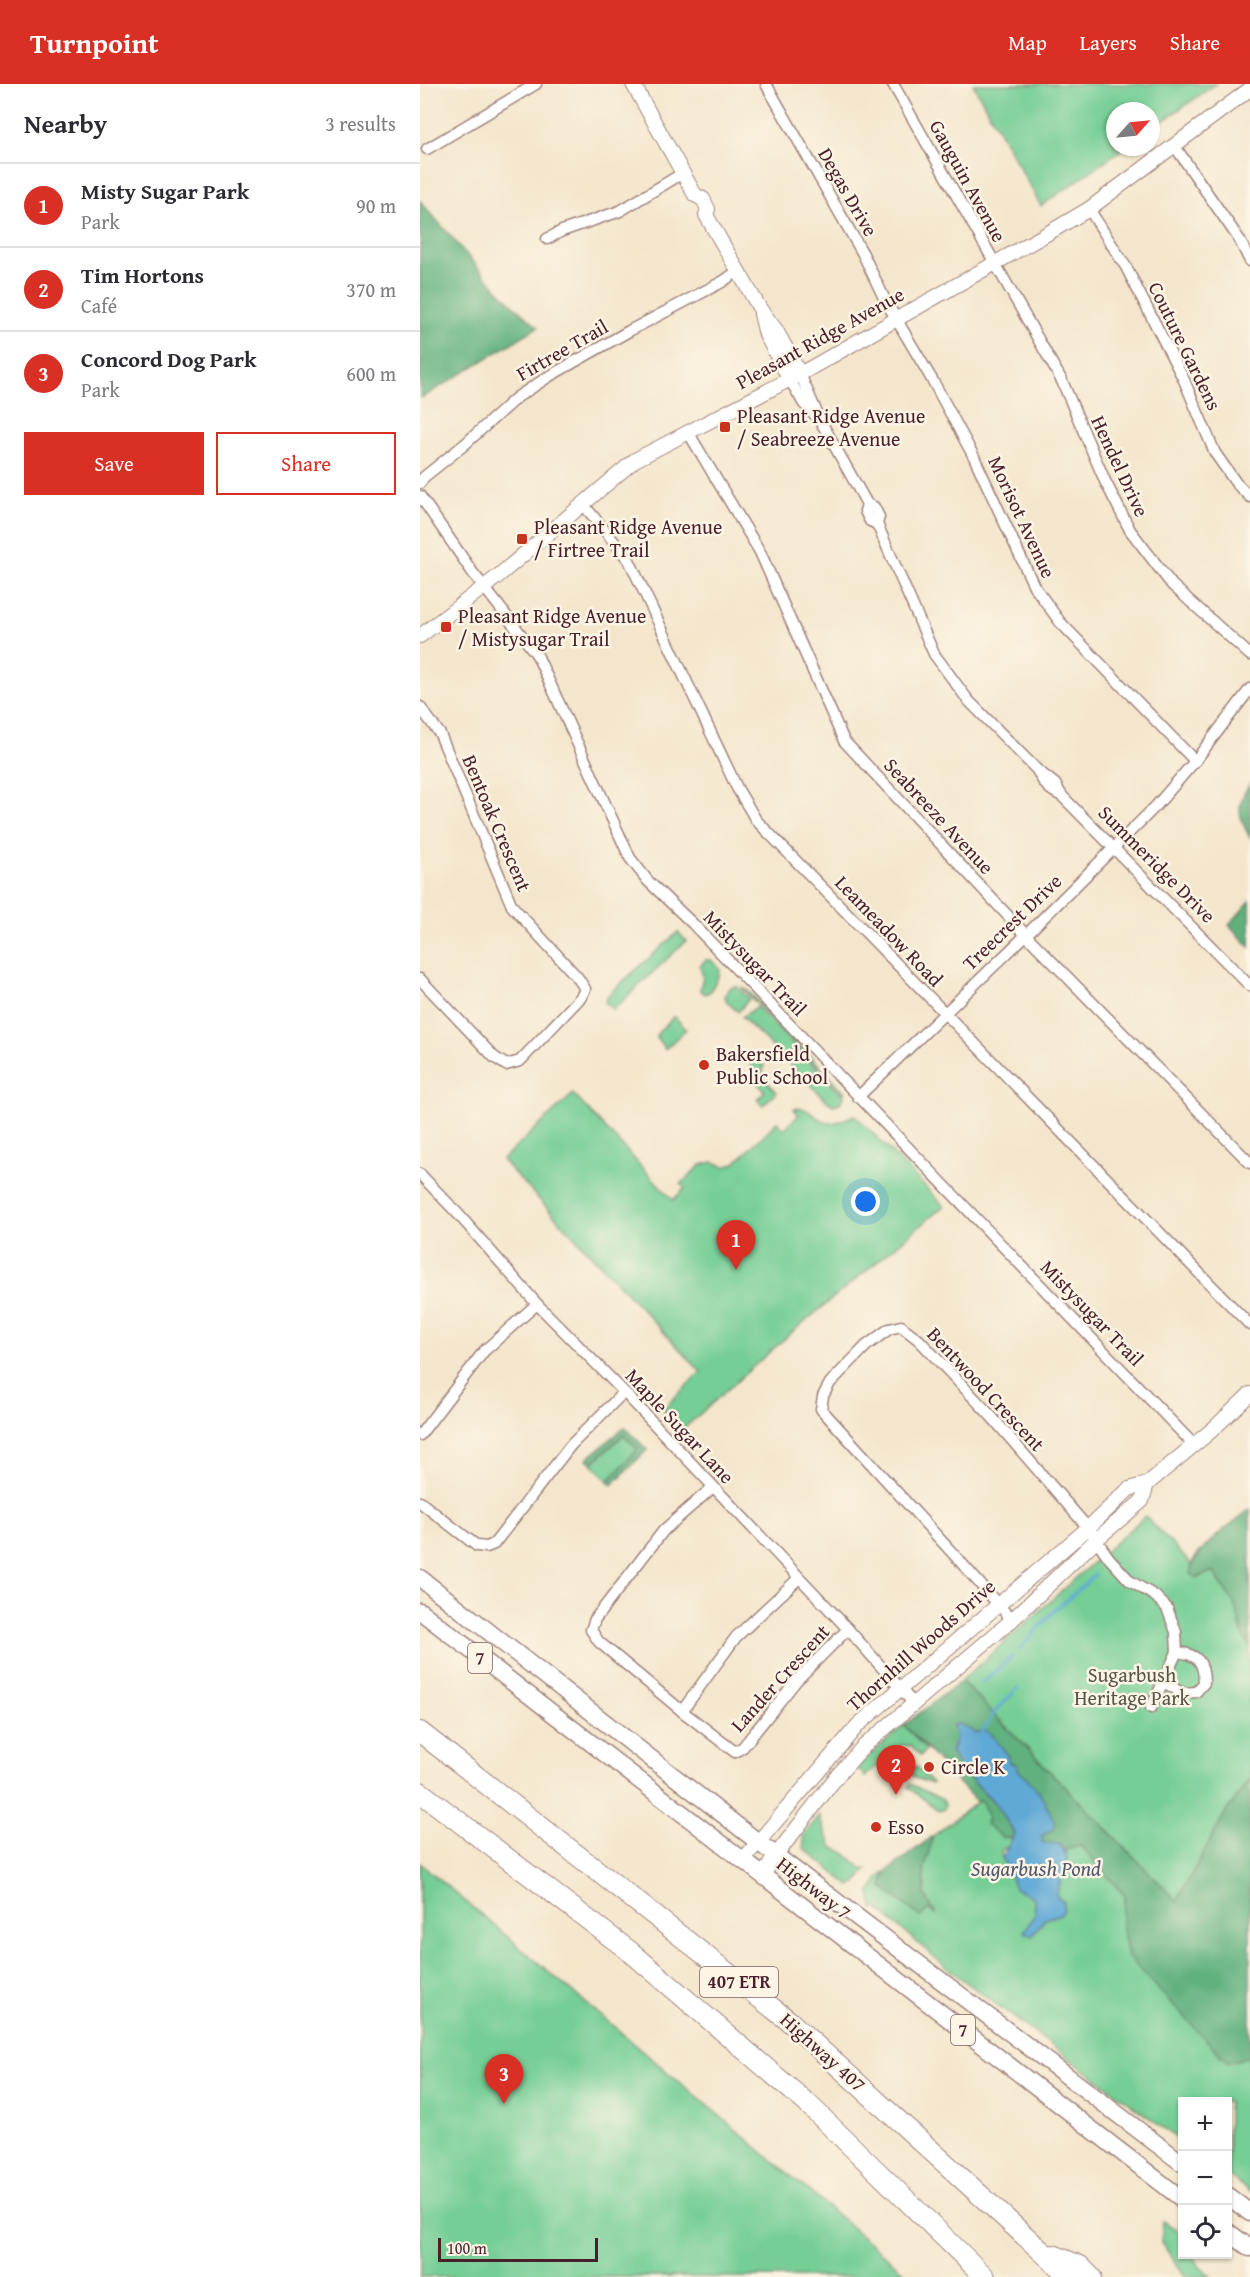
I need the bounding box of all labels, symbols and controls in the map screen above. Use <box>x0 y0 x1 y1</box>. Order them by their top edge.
text: Turnpoint <box>30 22 159 63</box>
text: Map <box>1008 27 1047 58</box>
text: Layers <box>1080 27 1137 58</box>
text: Share <box>1170 27 1220 58</box>
north arrow <box>1106 102 1160 156</box>
text: Nearby <box>24 104 107 143</box>
text: 3 results <box>325 109 396 138</box>
street label: Gauguin Avenue <box>923 114 1014 247</box>
street label: Degas Drive <box>811 142 886 242</box>
text: Misty Sugar Park <box>81 175 249 207</box>
text: 1 <box>38 191 49 220</box>
text: 90 m <box>356 191 396 220</box>
text: Park <box>81 207 120 236</box>
text: Tim Hortons <box>81 259 204 291</box>
text: 2 <box>38 275 49 304</box>
text: 370 m <box>346 275 396 304</box>
street label: Couture Gardens <box>1142 276 1229 415</box>
street label: Pleasant Ridge Avenue <box>730 279 909 396</box>
text: Café <box>81 291 117 320</box>
street label: Firtree Trail <box>510 311 613 388</box>
text: Concord Dog Park <box>81 343 257 375</box>
text: 3 <box>38 359 49 388</box>
text: 600 m <box>346 359 396 388</box>
text: Park <box>81 375 120 404</box>
place label: Pleasant Ridge Avenue / Seabreeze Avenue <box>737 401 925 453</box>
street label: Hendel Drive <box>1084 410 1157 521</box>
marker: Pleasant Ridge Avenue / Seabreeze Avenue <box>718 420 732 434</box>
button: Save <box>24 432 204 495</box>
button: Share <box>216 432 396 495</box>
street label: Morisot Avenue <box>982 451 1063 583</box>
place label: Pleasant Ridge Avenue / Firtree Trail <box>534 512 722 564</box>
marker: Pleasant Ridge Avenue / Firtree Trail <box>515 532 529 546</box>
place label: Pleasant Ridge Avenue / Mistysugar Trail <box>458 601 646 653</box>
marker: Pleasant Ridge Avenue / Mistysugar Trail <box>439 620 453 634</box>
street label: Bentoak Crescent <box>456 750 539 896</box>
street label: Seabreeze Avenue <box>878 751 1001 880</box>
street label: Summeridge Drive <box>1092 798 1223 929</box>
street label: Treecrest Drive <box>955 867 1068 977</box>
street label: Leameadow Road <box>829 869 950 993</box>
street label: Mistysugar Trail <box>697 903 814 1023</box>
place label: Bakersfield Public School <box>716 1039 828 1091</box>
marker: Bakersfield Public School <box>697 1058 711 1072</box>
your location <box>851 1187 880 1216</box>
pin: 1 <box>716 1220 756 1270</box>
street label: Mistysugar Trail <box>1034 1253 1151 1373</box>
street label: Bentwood Crescent <box>921 1320 1052 1457</box>
street label: Maple Sugar Lane <box>619 1361 742 1490</box>
street label: Thornhill Woods Drive <box>840 1572 1002 1718</box>
street label: Lander Crescent <box>723 1617 836 1738</box>
road number: 7 <box>468 1643 492 1673</box>
park label: Sugarbush Heritage Park <box>1074 1660 1191 1712</box>
pin: 2 <box>876 1746 916 1795</box>
place label: Circle K <box>941 1752 1005 1781</box>
marker: Circle K <box>922 1760 936 1774</box>
place label: Esso <box>888 1812 924 1841</box>
marker: Esso <box>869 1820 883 1834</box>
street label: Highway 7 <box>771 1849 858 1926</box>
water label: Sugarbush Pond <box>971 1853 1101 1884</box>
road number: 407 ETR <box>700 1967 778 1997</box>
street label: Highway 407 <box>774 2005 873 2098</box>
road number: 7 <box>951 2015 975 2045</box>
pin: 3 <box>484 2054 524 2104</box>
map controls <box>1178 2097 1232 2259</box>
button: + <box>1178 2097 1232 2151</box>
button: − <box>1178 2151 1232 2205</box>
button: locate <box>1178 2205 1232 2259</box>
scale bar <box>438 2235 598 2262</box>
text: 100 m <box>447 2236 487 2260</box>

